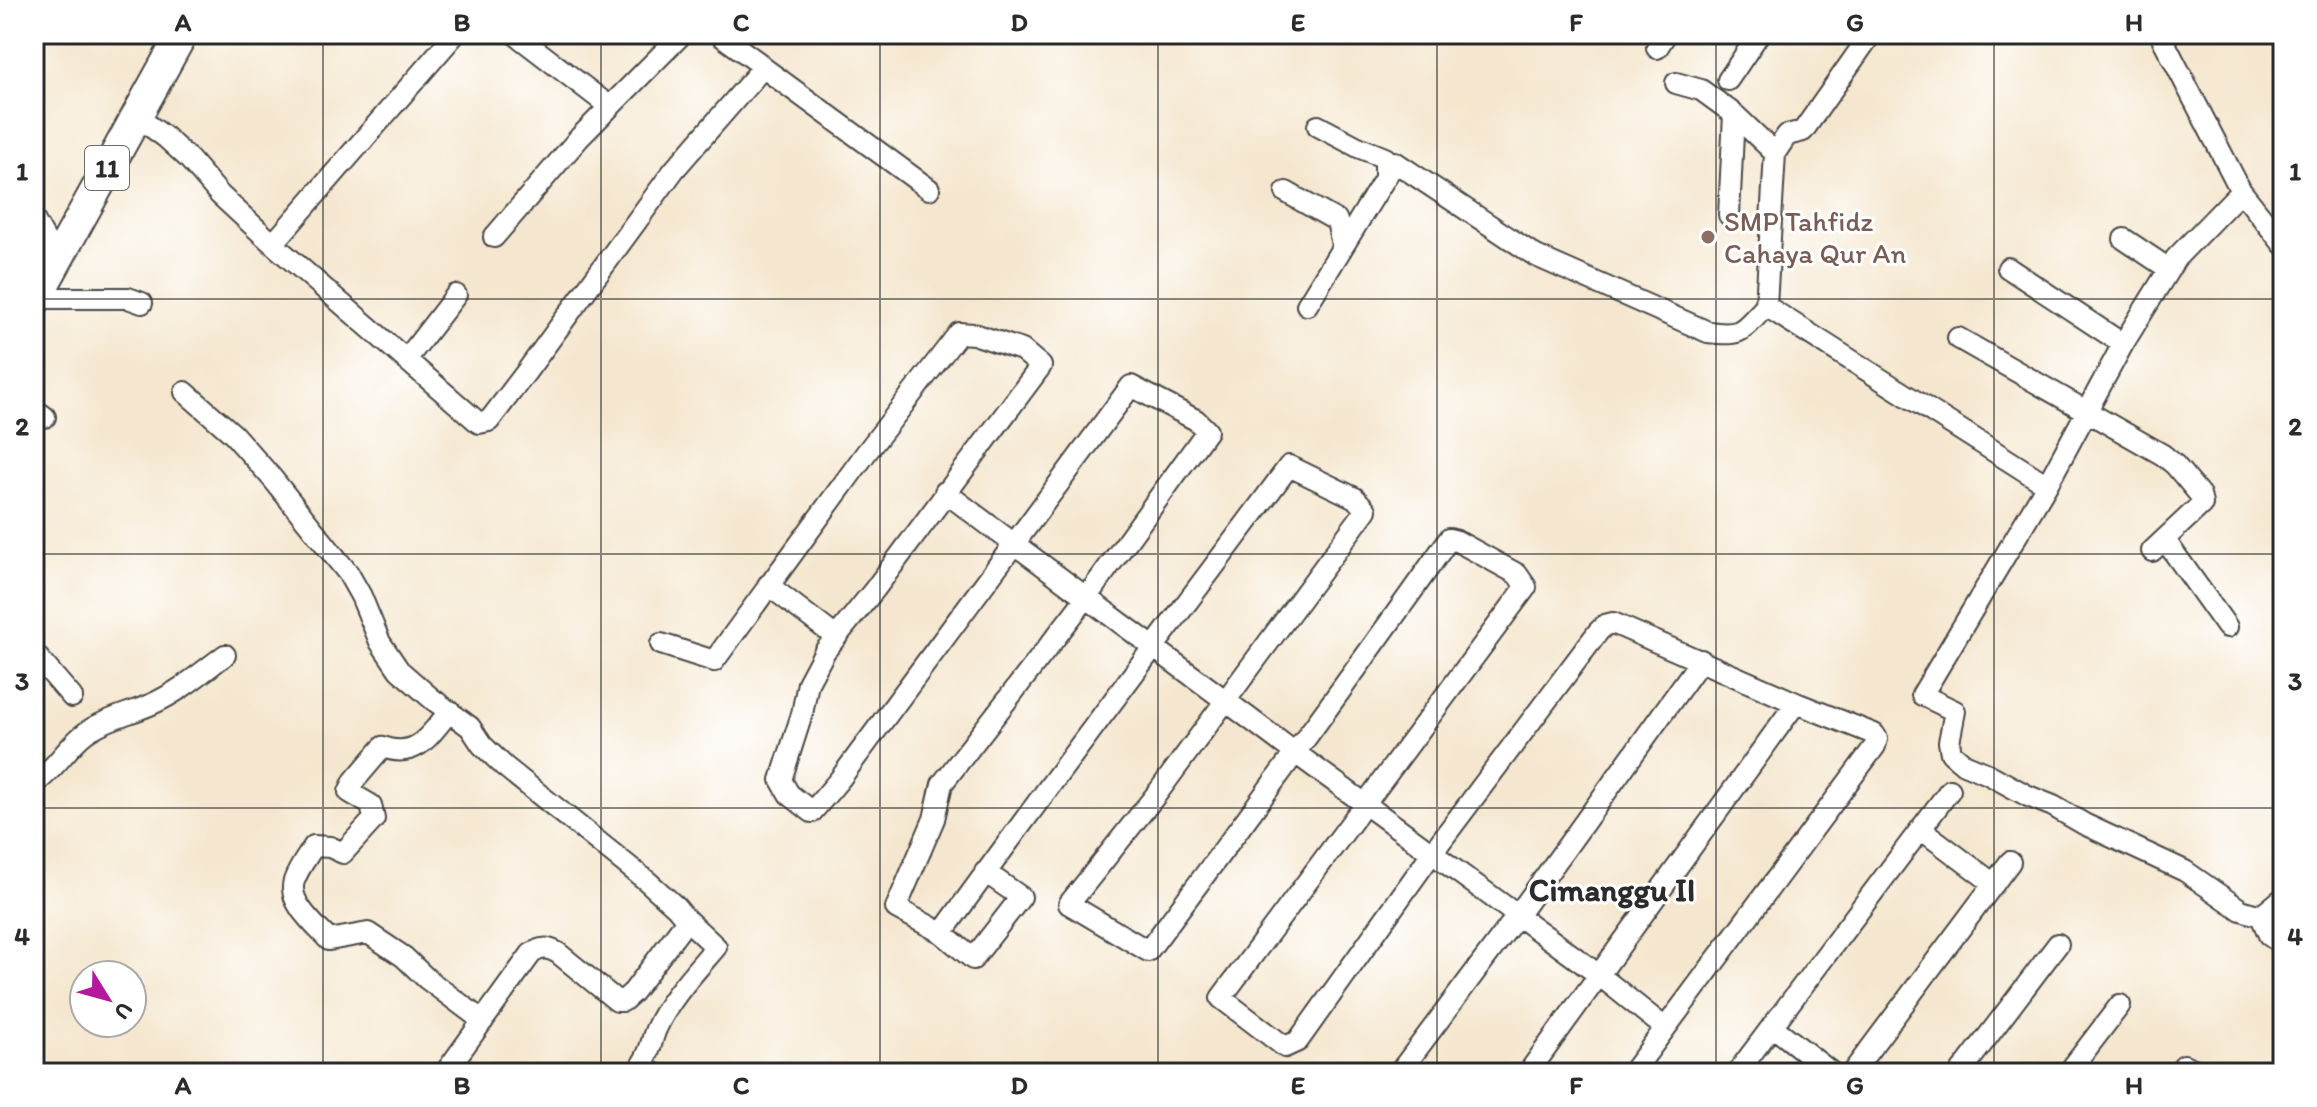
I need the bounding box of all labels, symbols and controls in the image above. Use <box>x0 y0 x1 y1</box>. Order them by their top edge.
text: A <box>174 6 192 38</box>
text: B <box>454 6 471 38</box>
text: C <box>733 6 750 38</box>
text: D <box>1010 6 1028 38</box>
text: E <box>1291 6 1305 38</box>
text: F <box>1569 6 1583 38</box>
text: G <box>1846 6 1864 38</box>
text: H <box>2125 6 2143 38</box>
road number: 11 <box>85 146 129 190</box>
text: 1 <box>16 155 28 187</box>
text: 1 <box>2289 155 2301 187</box>
place label: SMP Tahfidz Cahaya Qur An <box>1724 204 1907 270</box>
marker: SMP Tahfidz Cahaya Qur An <box>1699 228 1717 246</box>
text: 2 <box>15 410 29 442</box>
text: 2 <box>2288 410 2302 442</box>
text: 3 <box>15 665 29 697</box>
text: 3 <box>2288 665 2302 697</box>
district label: Cimanggu II <box>1529 871 1695 909</box>
text: 4 <box>14 920 30 952</box>
text: 4 <box>2287 920 2303 952</box>
north arrow <box>68 959 148 1039</box>
text: U <box>108 997 139 1025</box>
text: A <box>174 1069 192 1101</box>
text: B <box>454 1069 471 1101</box>
text: C <box>733 1069 750 1101</box>
text: D <box>1010 1069 1028 1101</box>
text: E <box>1291 1069 1305 1101</box>
text: F <box>1569 1069 1583 1101</box>
text: G <box>1846 1069 1864 1101</box>
text: H <box>2125 1069 2143 1101</box>

